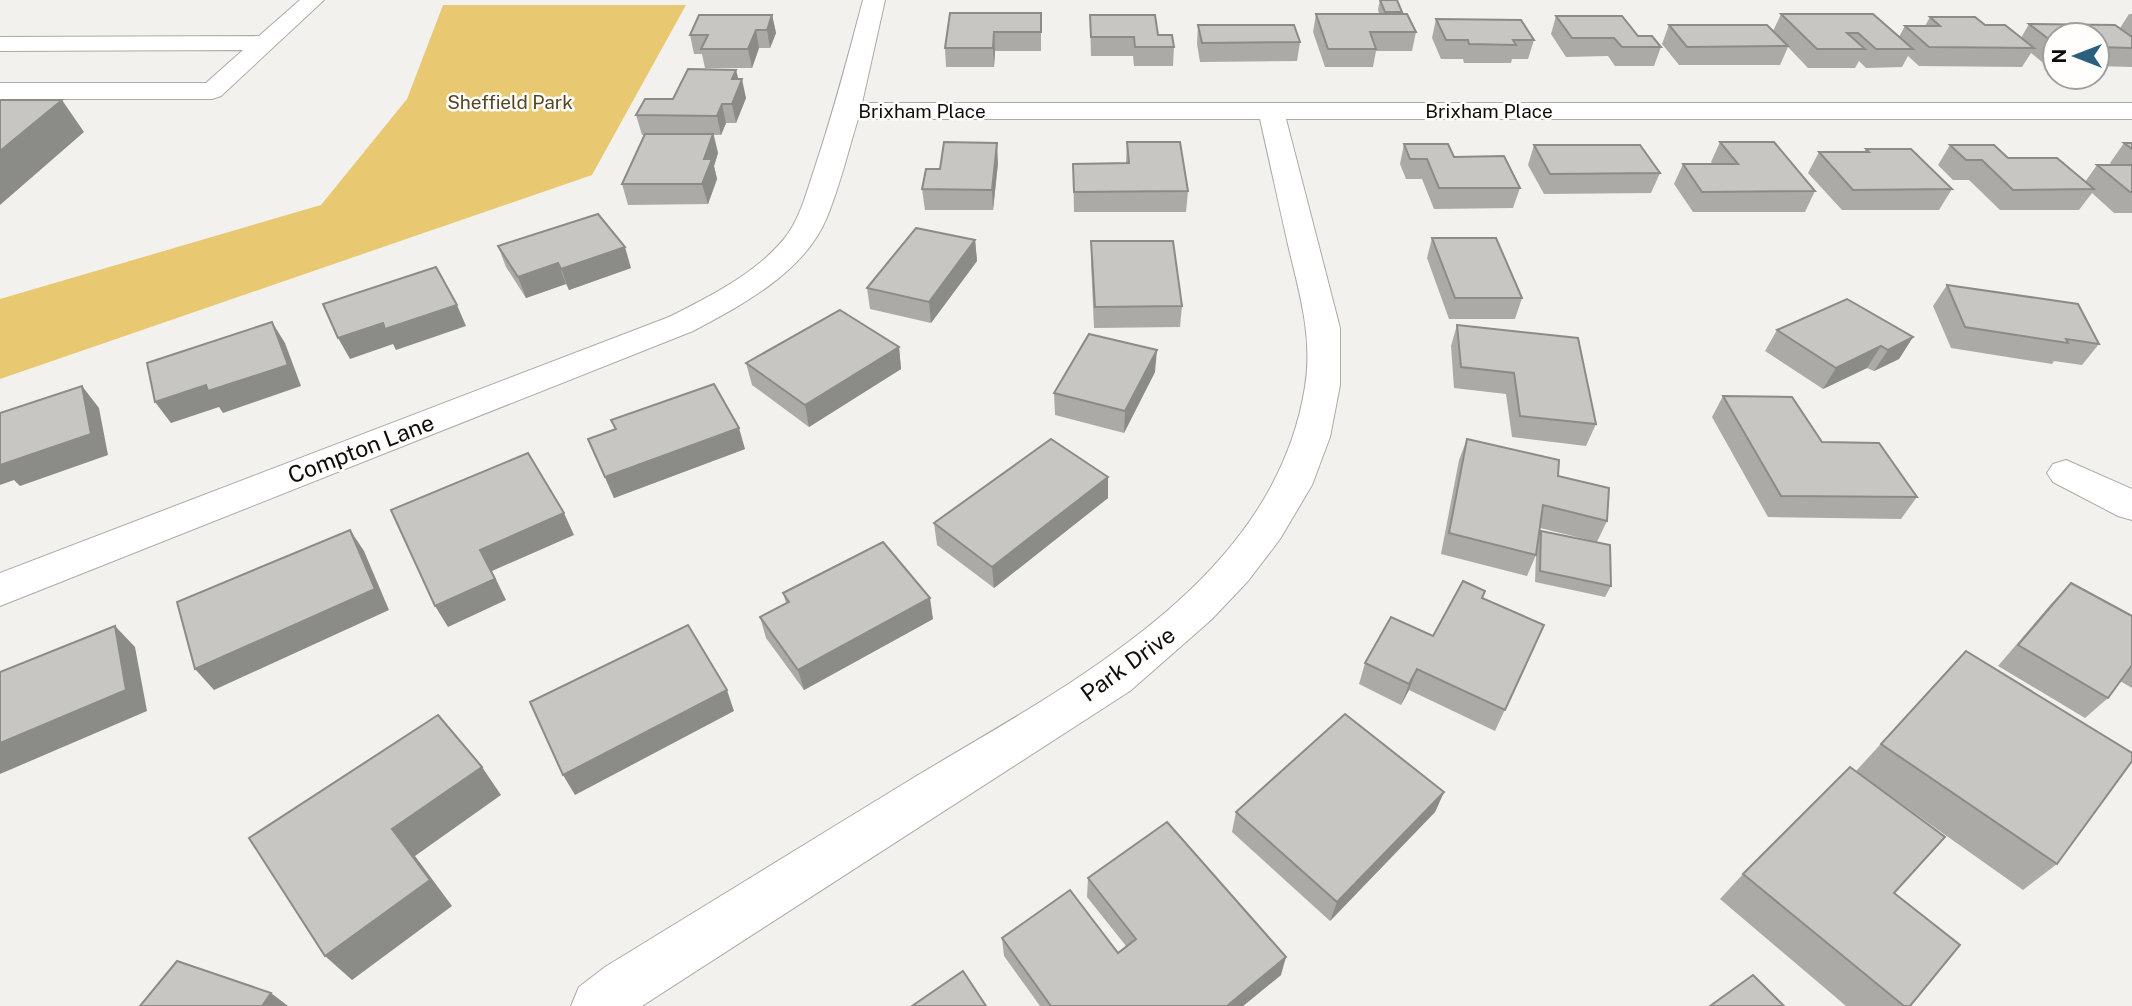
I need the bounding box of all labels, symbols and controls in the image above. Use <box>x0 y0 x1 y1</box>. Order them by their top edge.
north arrow <box>2041 21 2111 91</box>
text: N <box>2048 49 2070 63</box>
park label: Sheffield Park <box>447 91 573 113</box>
street label: Brixham Place <box>858 100 986 122</box>
street label: Brixham Place <box>1425 100 1553 122</box>
street label: Compton Lane <box>284 408 438 489</box>
street label: Park Drive <box>1075 620 1180 707</box>

